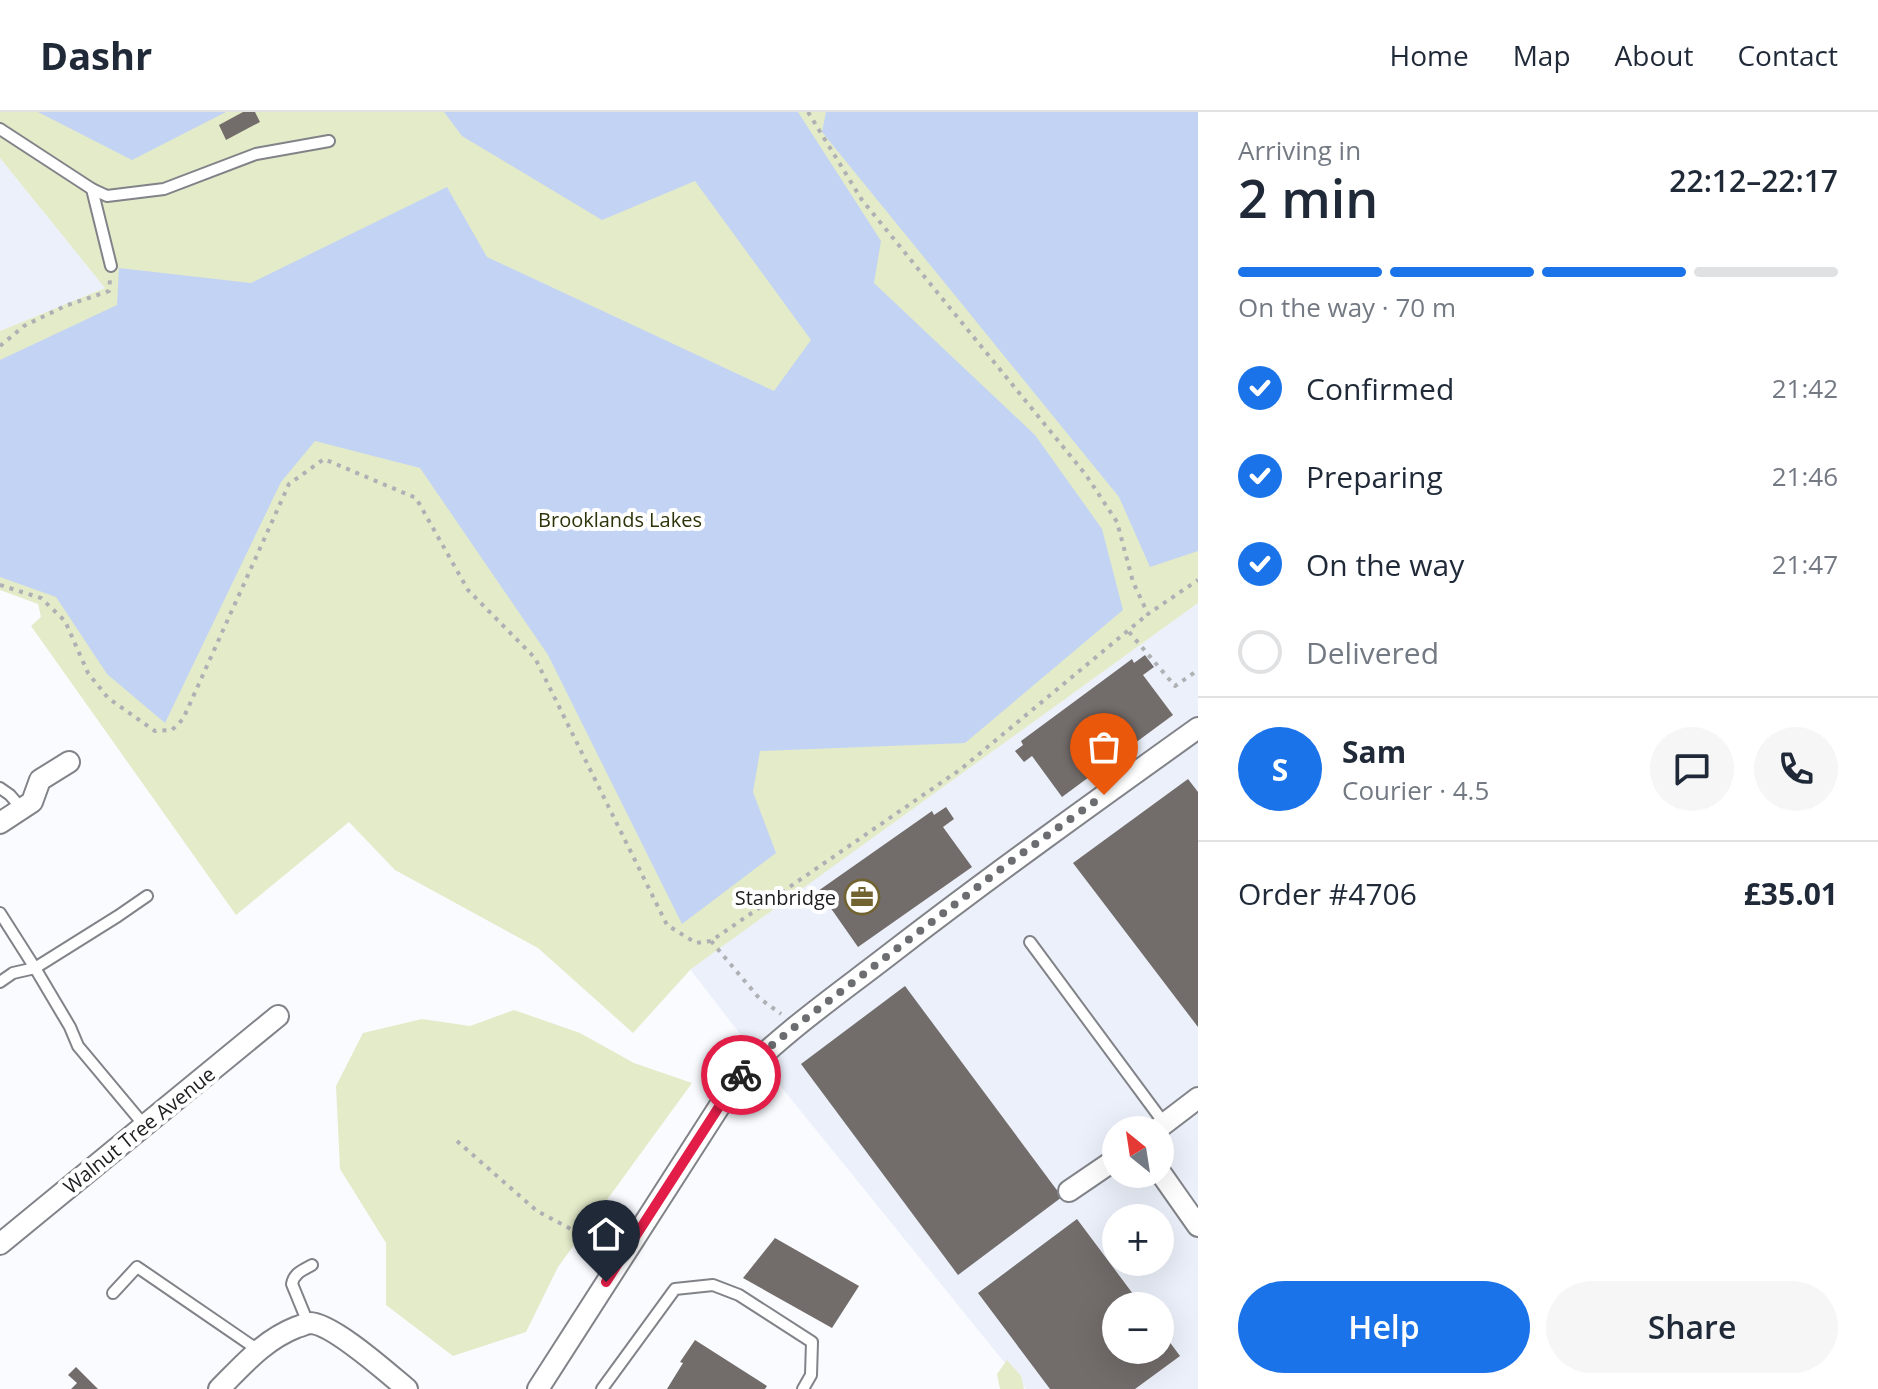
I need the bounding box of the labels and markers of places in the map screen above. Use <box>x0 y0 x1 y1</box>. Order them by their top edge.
pin <box>1070 713 1138 795</box>
office icon: Stanbridge <box>843 878 881 916</box>
place label: Stanbridge <box>735 884 836 911</box>
pin <box>572 1200 640 1282</box>

